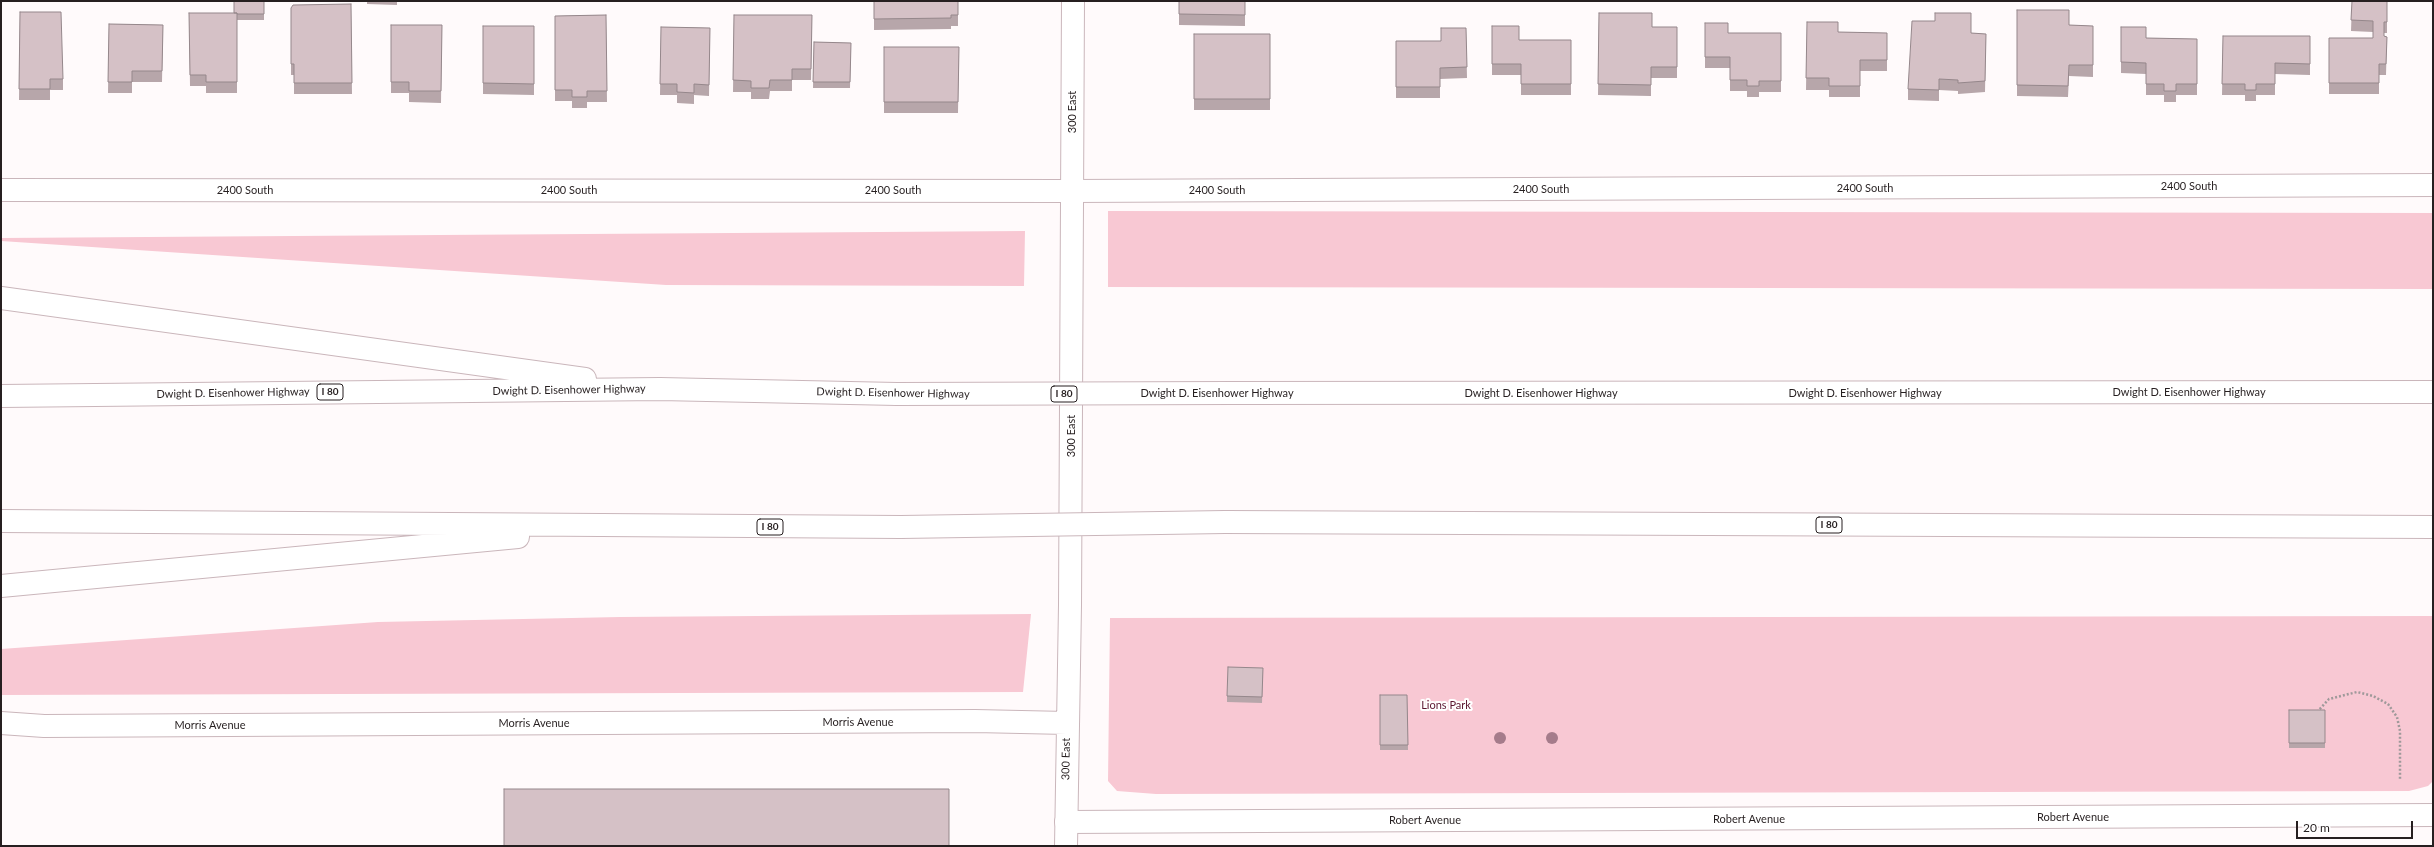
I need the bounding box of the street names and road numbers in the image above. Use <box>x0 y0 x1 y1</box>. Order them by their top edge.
street label: 300 East <box>1065 91 1079 133</box>
street label: 2400 South <box>2161 179 2217 193</box>
street label: 2400 South <box>1837 181 1893 195</box>
street label: 2400 South <box>1513 182 1569 196</box>
street label: 2400 South <box>217 183 273 197</box>
street label: 2400 South <box>541 183 597 197</box>
street label: 2400 South <box>865 183 921 197</box>
street label: 2400 South <box>1189 183 1245 197</box>
street label: Dwight D. Eisenhower Highway <box>492 382 646 398</box>
road number: I 80 <box>317 384 343 400</box>
street label: Dwight D. Eisenhower Highway <box>156 385 310 401</box>
street label: Dwight D. Eisenhower Highway <box>816 385 970 401</box>
street label: Dwight D. Eisenhower Highway <box>2112 385 2266 399</box>
road number: I 80 <box>1051 386 1077 402</box>
street label: Dwight D. Eisenhower Highway <box>1140 386 1294 400</box>
street label: Dwight D. Eisenhower Highway <box>1464 386 1618 400</box>
street label: Dwight D. Eisenhower Highway <box>1788 386 1942 400</box>
street label: 300 East <box>1064 415 1078 457</box>
road number: I 80 <box>1816 517 1842 533</box>
road number: I 80 <box>757 519 783 535</box>
street label: Morris Avenue <box>823 715 893 729</box>
street label: Morris Avenue <box>499 716 569 730</box>
street label: Morris Avenue <box>175 718 245 732</box>
street label: 300 East <box>1059 738 1073 780</box>
street label: Robert Avenue <box>2037 810 2109 824</box>
street label: Robert Avenue <box>1713 812 1785 826</box>
street label: Robert Avenue <box>1389 813 1461 827</box>

